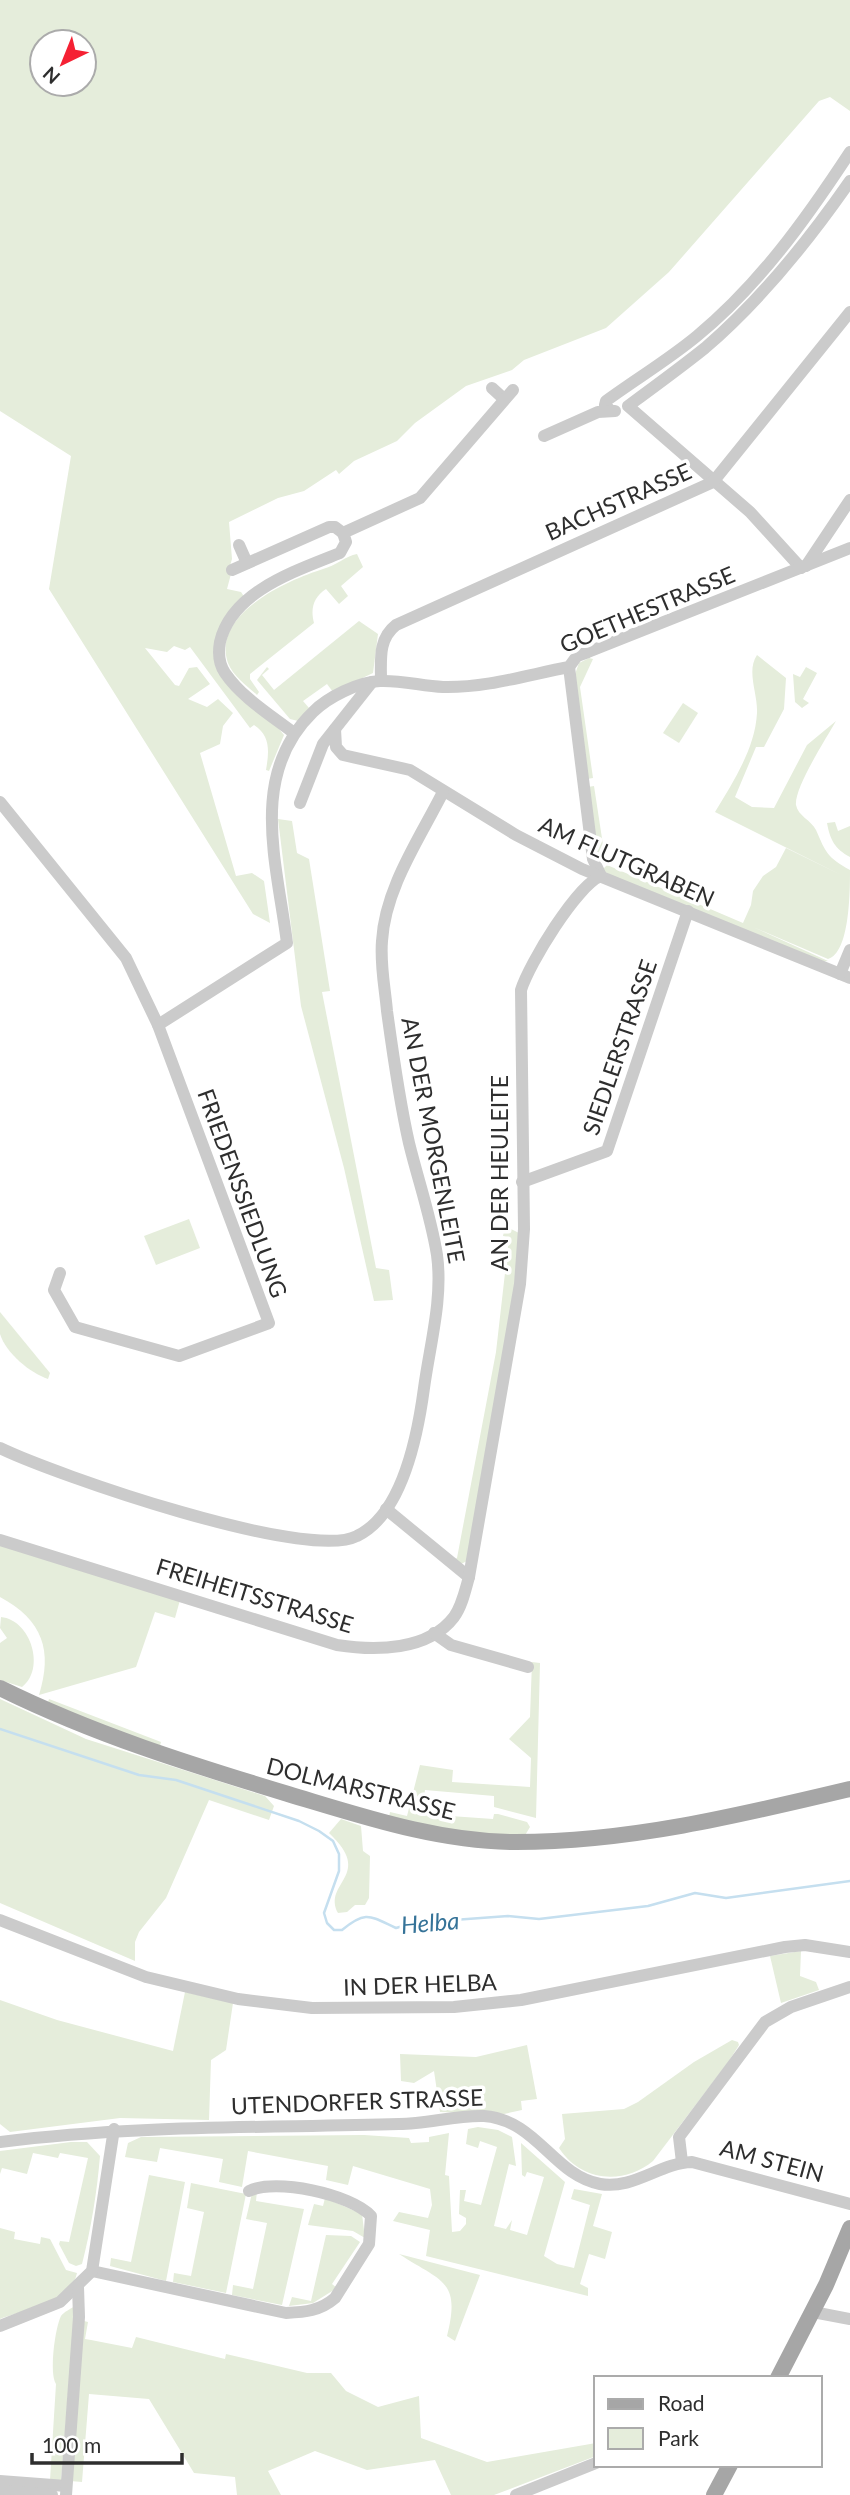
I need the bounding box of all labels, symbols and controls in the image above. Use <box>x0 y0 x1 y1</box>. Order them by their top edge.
north arrow <box>28 28 98 98</box>
text: N <box>38 62 64 89</box>
street label: BACHSTRASSE <box>541 456 695 546</box>
street label: GOETHESTRASSE <box>555 560 739 658</box>
street label: AM FLUTGRABEN <box>535 810 719 912</box>
street label: SIEDLERSTRASSE <box>576 956 662 1138</box>
street label: AN DER MORGENLEITE <box>396 1015 472 1265</box>
street label: AN DER HEULEITE <box>485 1075 513 1271</box>
street label: FRIEDENSSIEDLUNG <box>192 1085 294 1301</box>
street label: FREIHEITSSTRASSE <box>153 1552 357 1638</box>
street label: DOLMARSTRASSE <box>264 1751 458 1825</box>
water label: Helba <box>400 1905 460 1939</box>
street label: IN DER HELBA <box>343 1967 498 2001</box>
street label: UTENDORFER STRASSE <box>230 2083 484 2119</box>
street label: AM STEIN <box>717 2133 827 2187</box>
legend <box>594 2376 822 2467</box>
text: Road <box>658 2390 705 2415</box>
scale bar <box>32 2422 182 2466</box>
text: Park <box>658 2425 699 2450</box>
text: 100 m <box>42 2432 101 2457</box>

